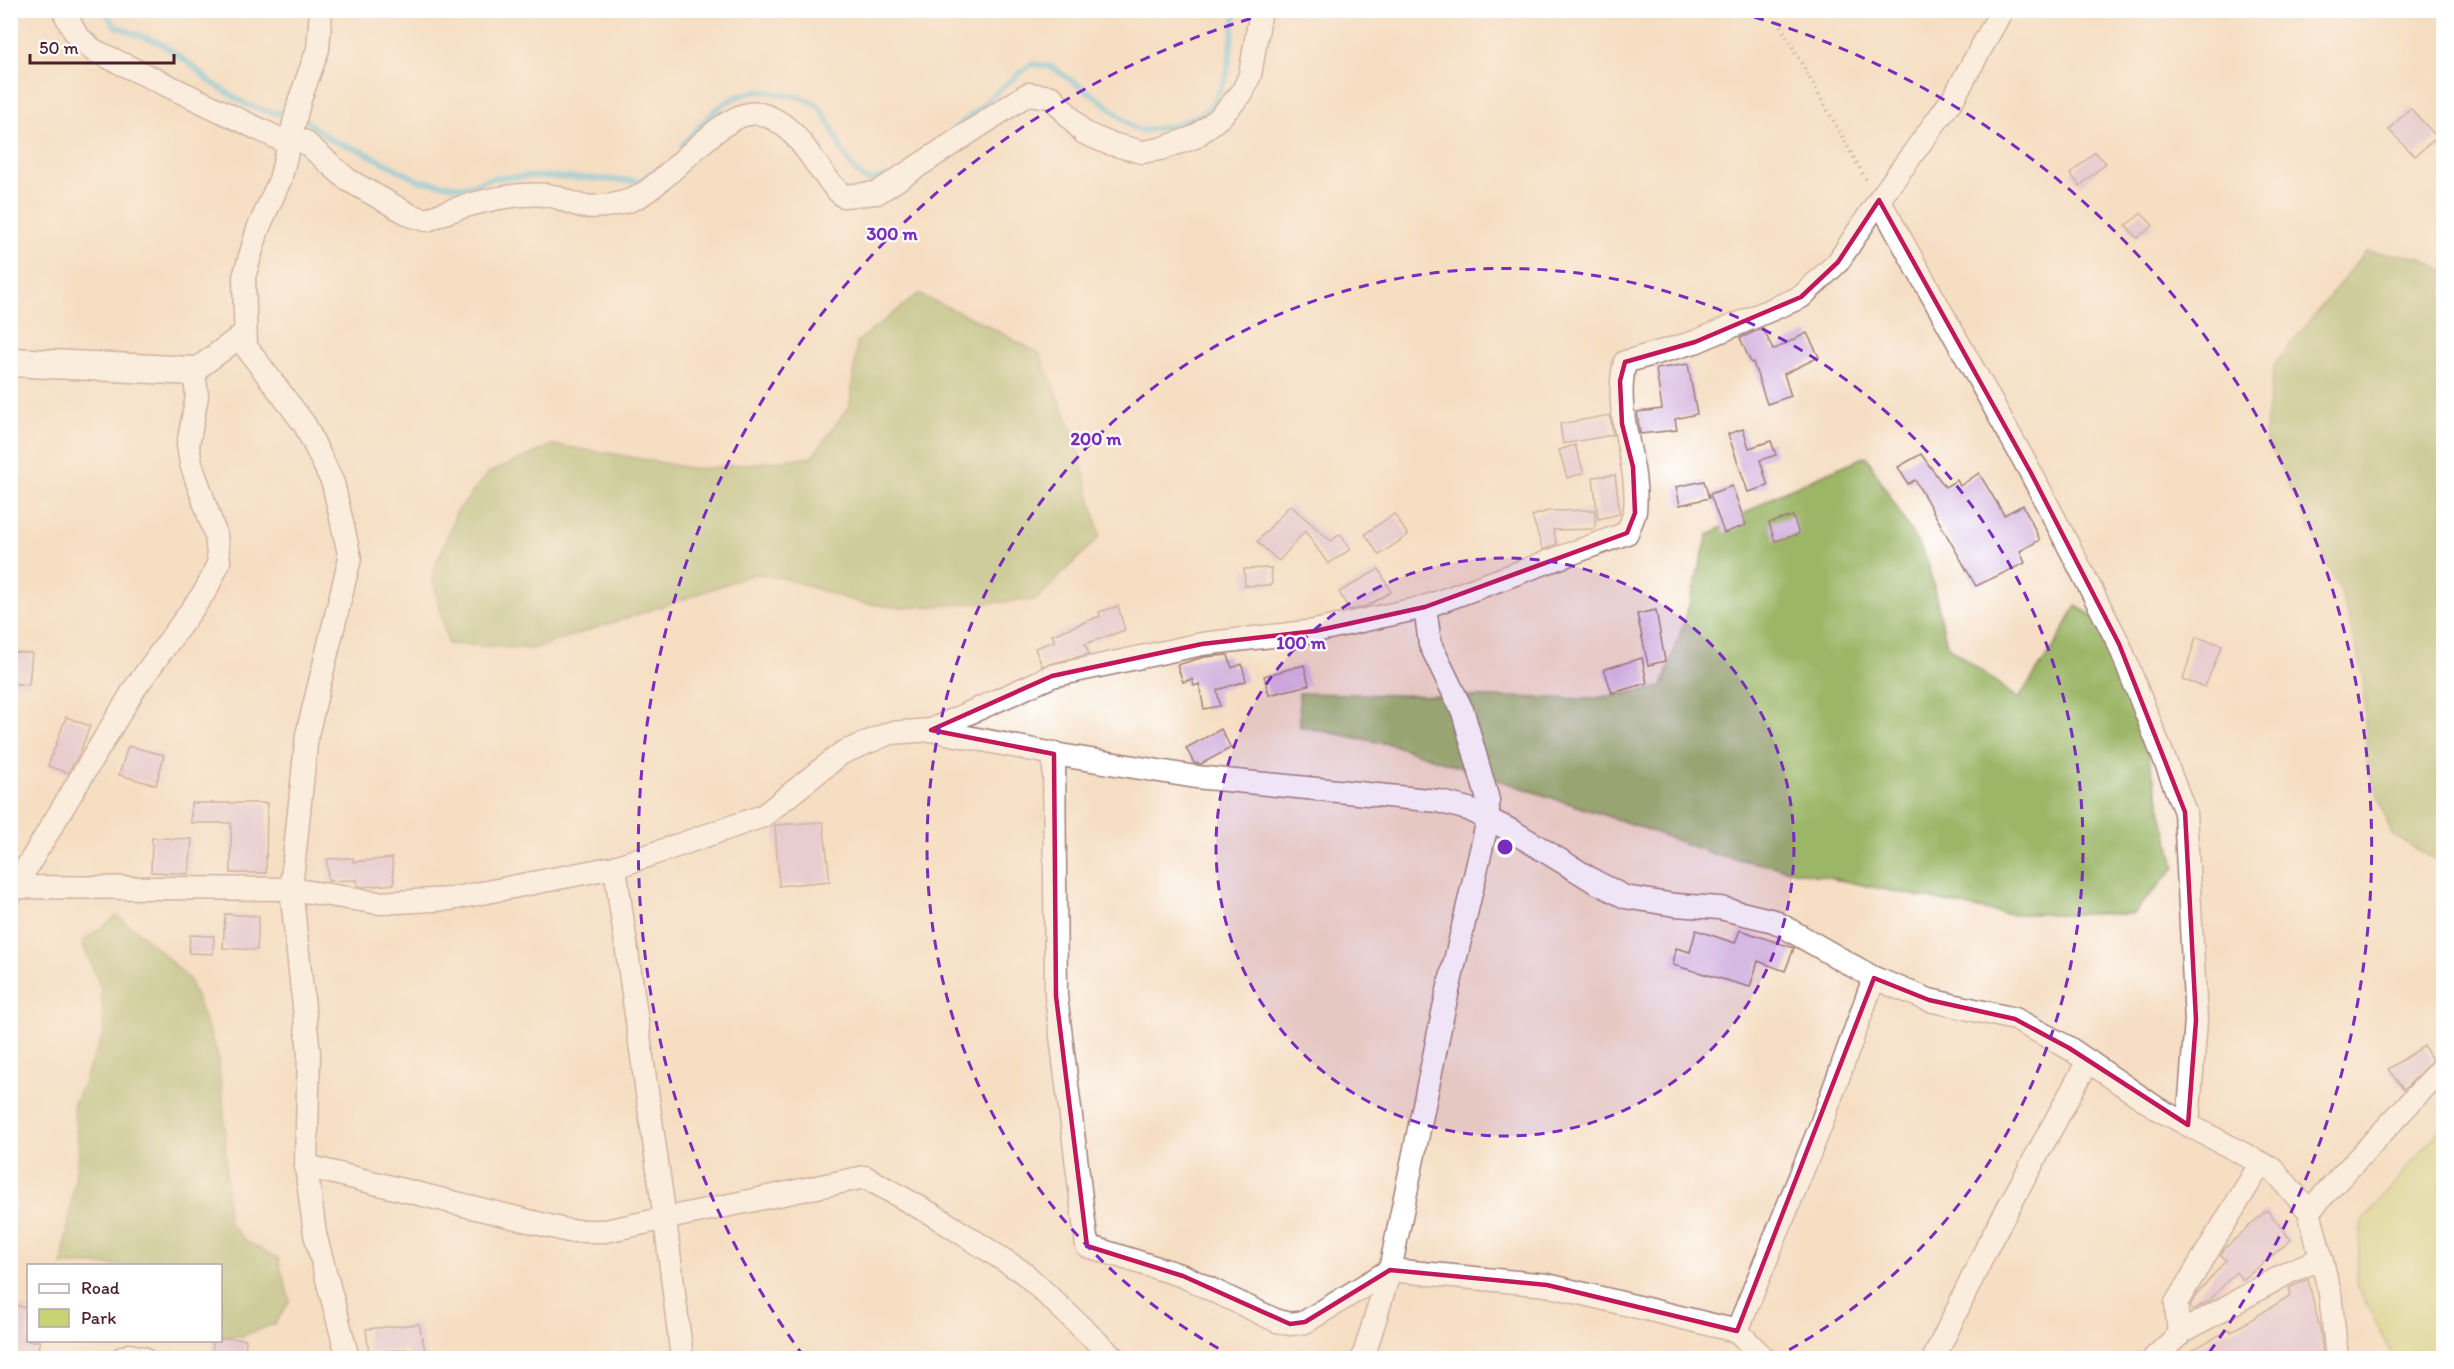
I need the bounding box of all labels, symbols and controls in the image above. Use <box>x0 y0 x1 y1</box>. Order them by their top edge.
scale bar <box>30 27 174 65</box>
text: 50 m <box>39 37 79 59</box>
text: 300 m <box>866 223 918 245</box>
text: 200 m <box>1071 428 1122 450</box>
text: 100 m <box>1276 632 1327 654</box>
centre of rings <box>1495 837 1515 857</box>
legend <box>27 1264 222 1342</box>
text: Road <box>81 1277 120 1299</box>
text: Park <box>81 1307 116 1329</box>

